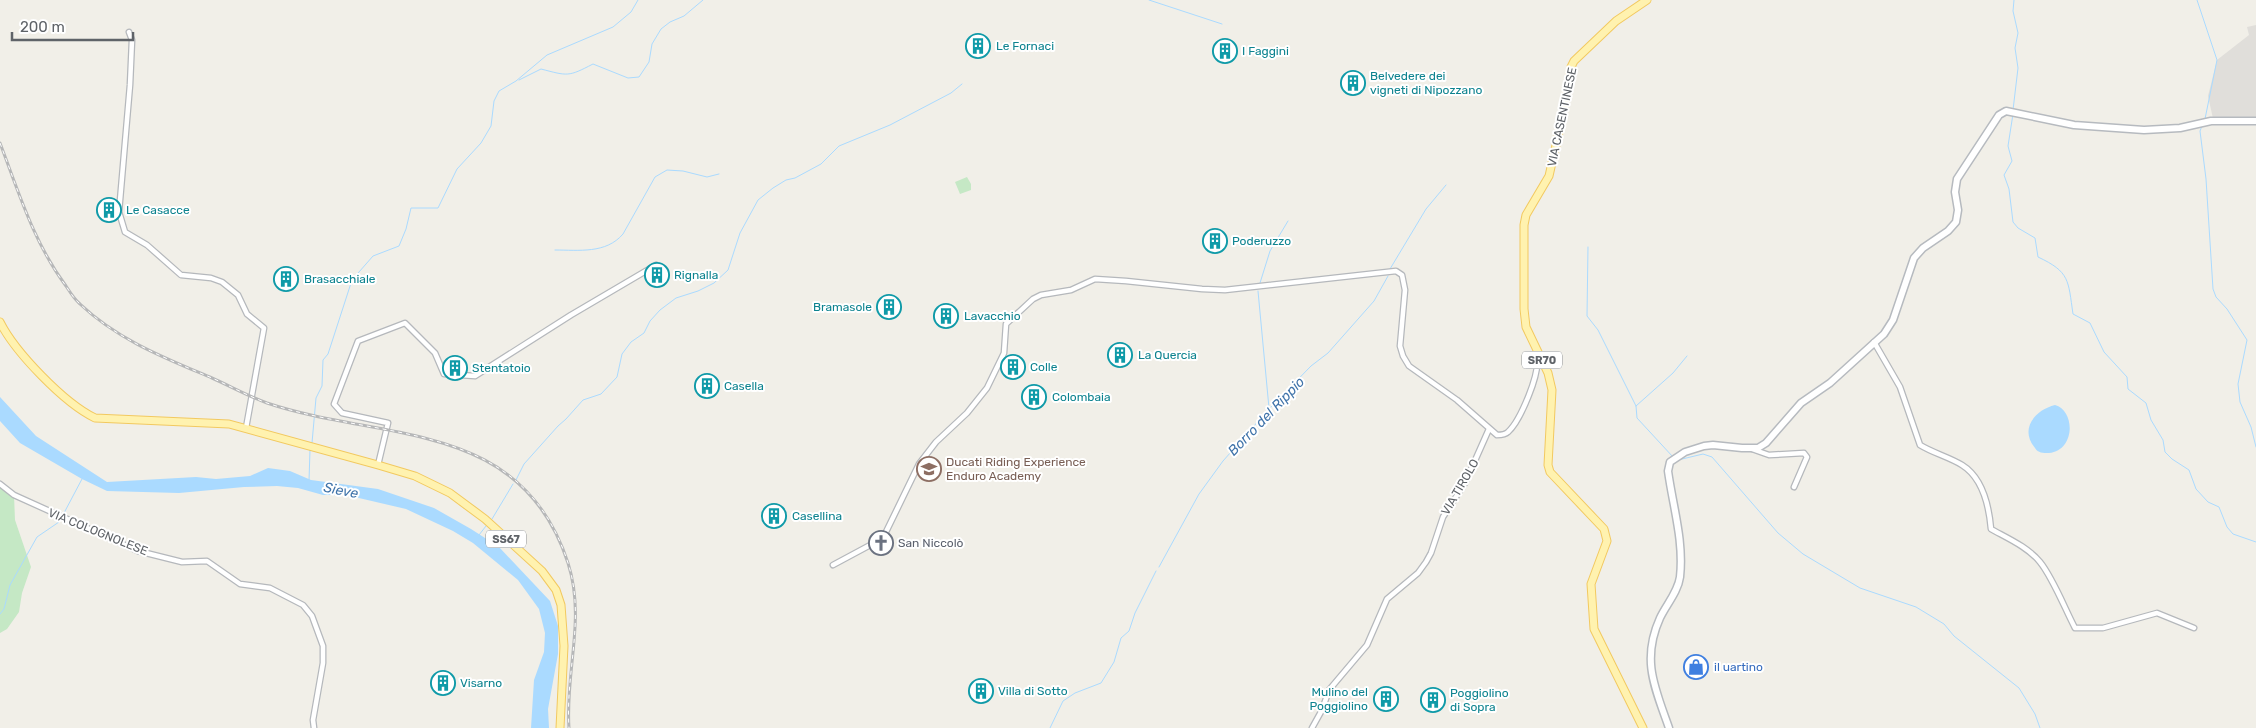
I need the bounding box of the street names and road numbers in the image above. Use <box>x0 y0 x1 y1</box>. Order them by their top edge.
street label: VIA CASENTINESE <box>1545 66 1579 168</box>
road number: SR70 <box>1522 352 1562 368</box>
street label: VIA TIROLO <box>1438 456 1482 518</box>
street label: VIA COLOGNOLESE <box>46 506 150 558</box>
road number: SS67 <box>486 530 526 548</box>

